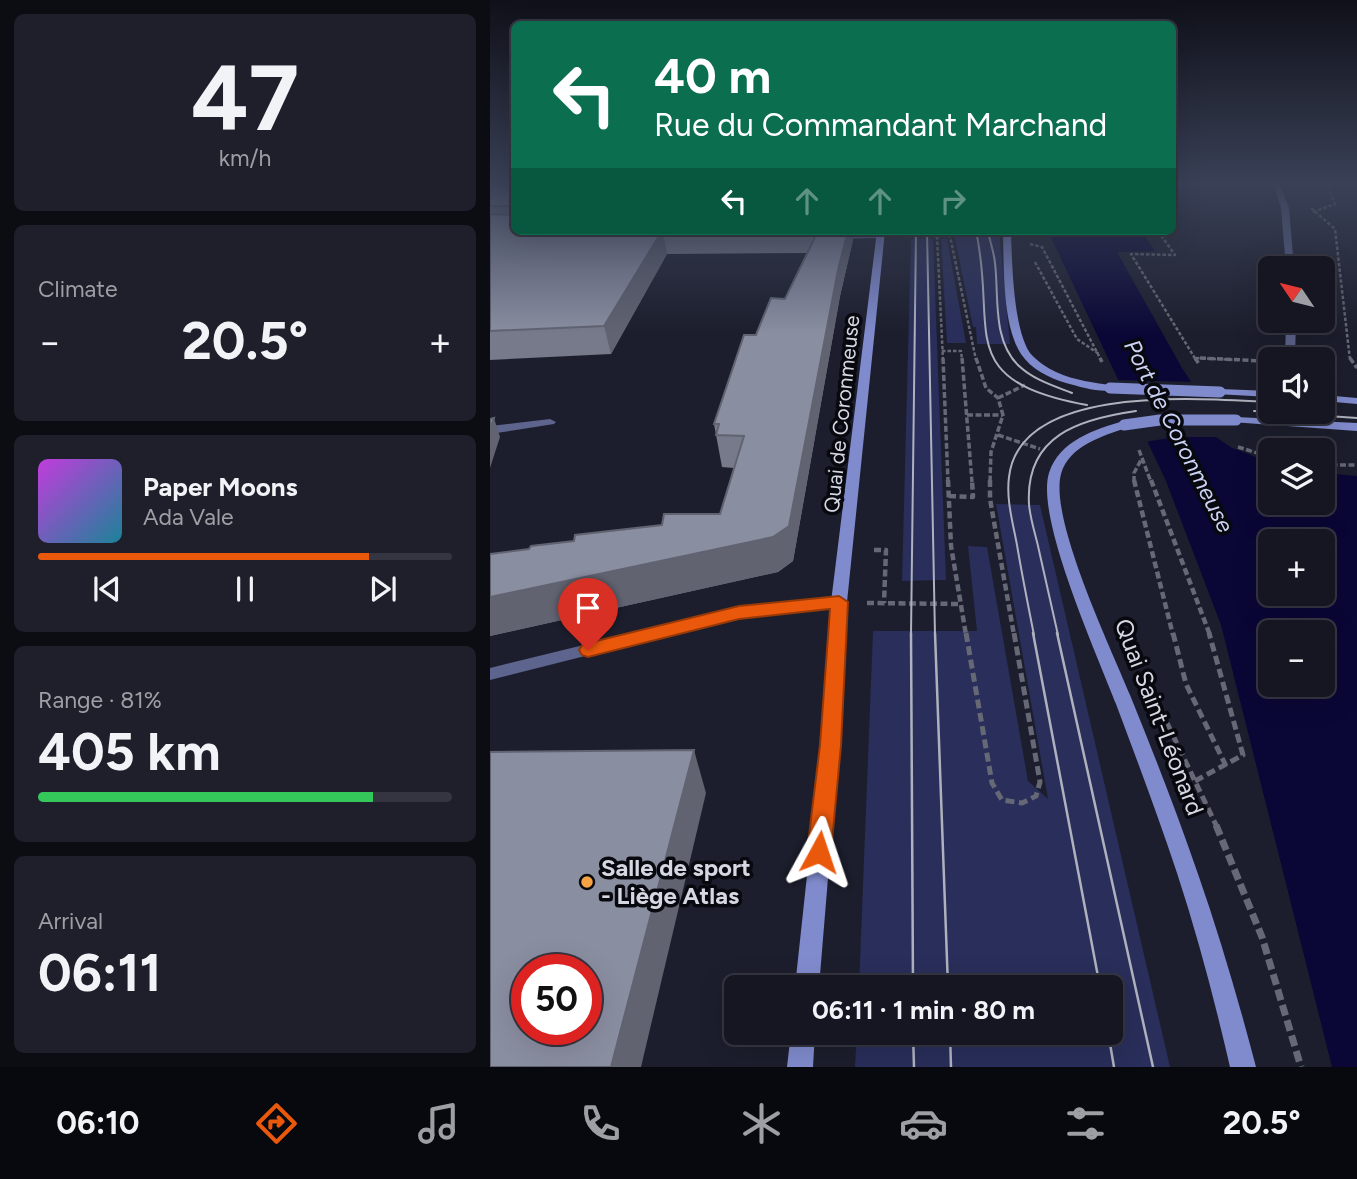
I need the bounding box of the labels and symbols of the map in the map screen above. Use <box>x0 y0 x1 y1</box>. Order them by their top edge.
north arrow <box>1258 256 1335 332</box>
street label: Quai de Coronmeuse <box>819 314 864 514</box>
water label: Port de Coronmeuse <box>1118 335 1240 538</box>
pin <box>558 578 618 650</box>
street label: Quai Saint-Léonard <box>1109 614 1210 819</box>
position arrow <box>782 815 856 889</box>
place label: Salle de sport - Liège Atlas <box>601 853 751 910</box>
marker: Salle de sport - Liège Atlas <box>579 874 595 890</box>
speed limit sign: 50 <box>511 954 602 1045</box>

